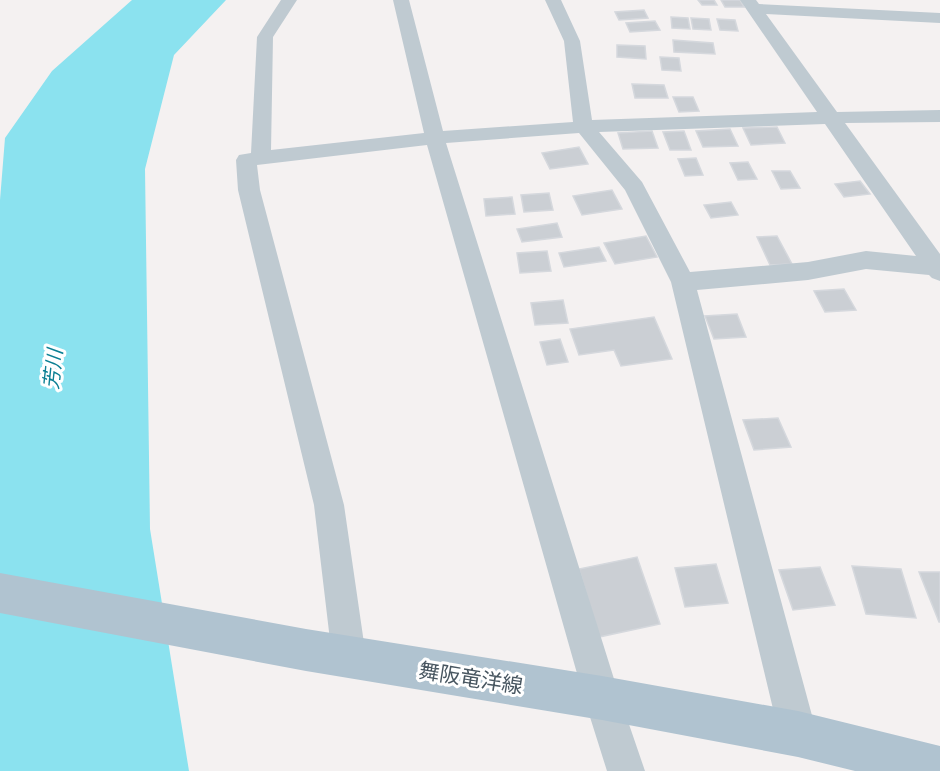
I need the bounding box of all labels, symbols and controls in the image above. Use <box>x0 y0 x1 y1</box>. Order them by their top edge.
water label: 芳川 <box>38 346 66 390</box>
street label: 舞阪竜洋線 <box>417 656 525 698</box>

